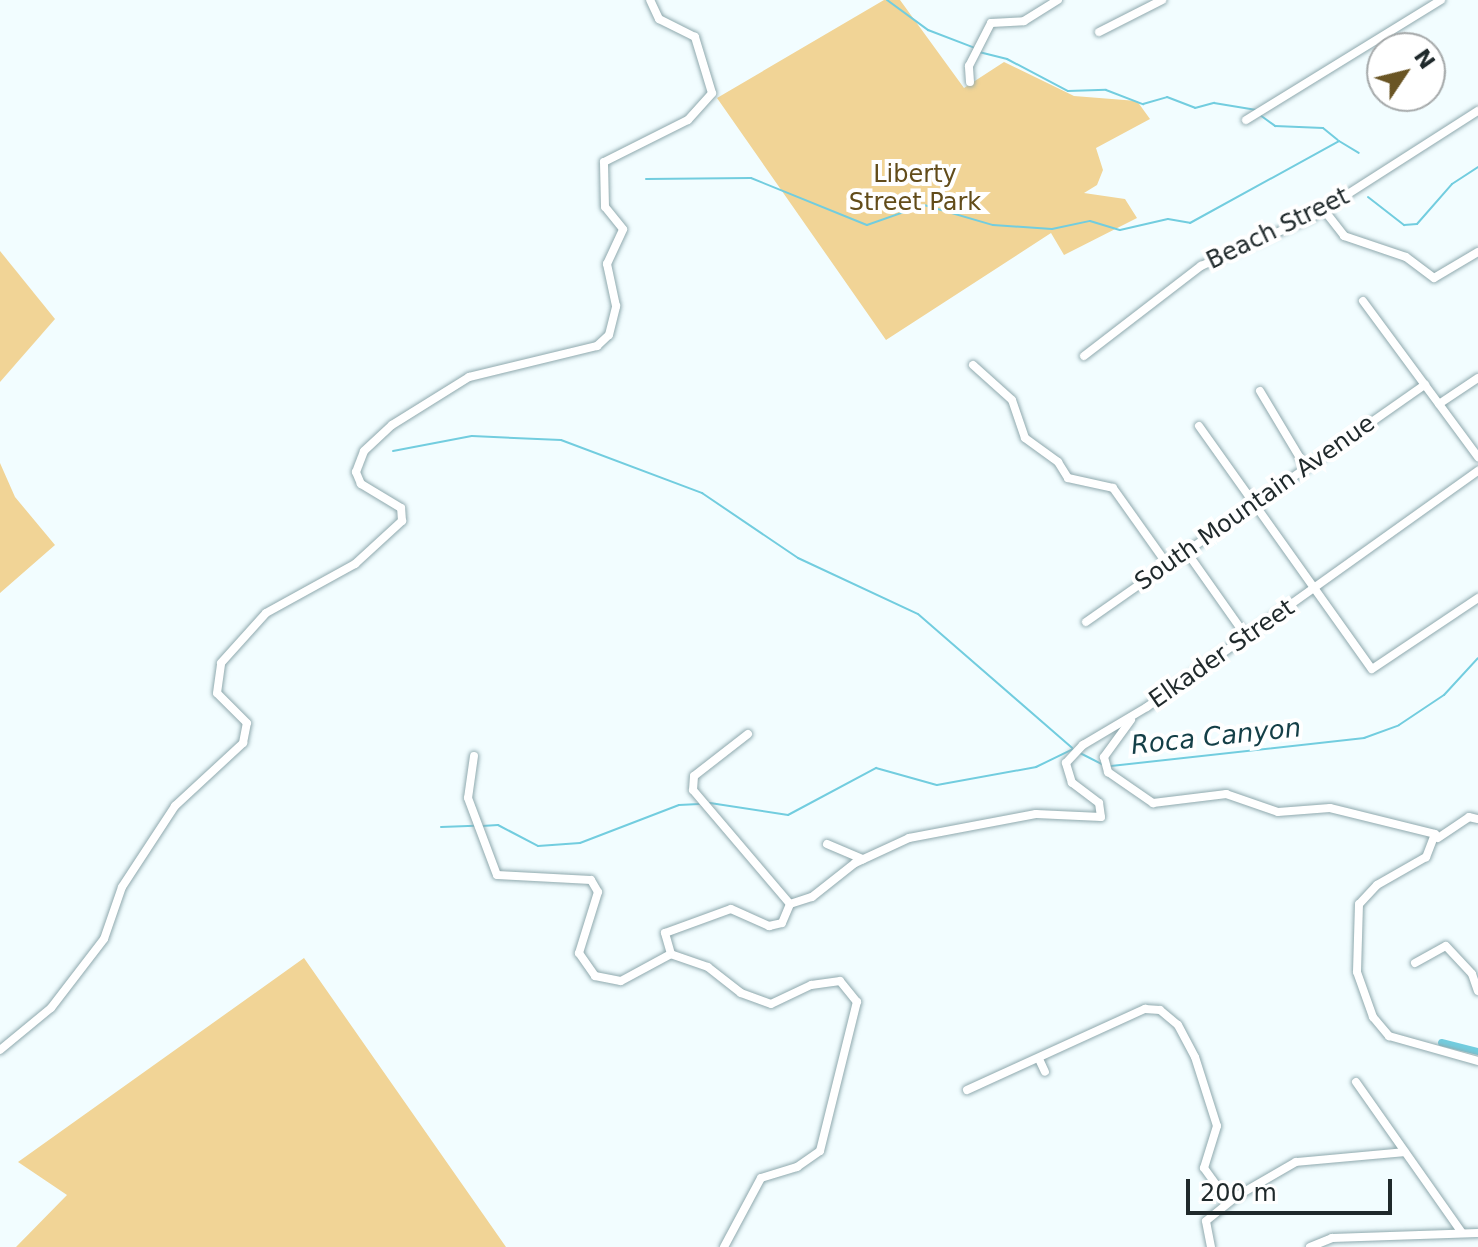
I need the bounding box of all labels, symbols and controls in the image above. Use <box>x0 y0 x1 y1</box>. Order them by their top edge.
north arrow <box>1366 32 1446 112</box>
text: N <box>1409 44 1440 74</box>
park label: Liberty Street Park <box>849 161 981 217</box>
street label: Beach Street <box>1202 182 1354 276</box>
street label: South Mountain Avenue <box>1130 409 1380 597</box>
street label: Elkader Street <box>1144 593 1300 715</box>
water label: Roca Canyon <box>1129 713 1303 761</box>
scale bar <box>1190 1163 1396 1213</box>
text: 200 m <box>1200 1179 1277 1207</box>

